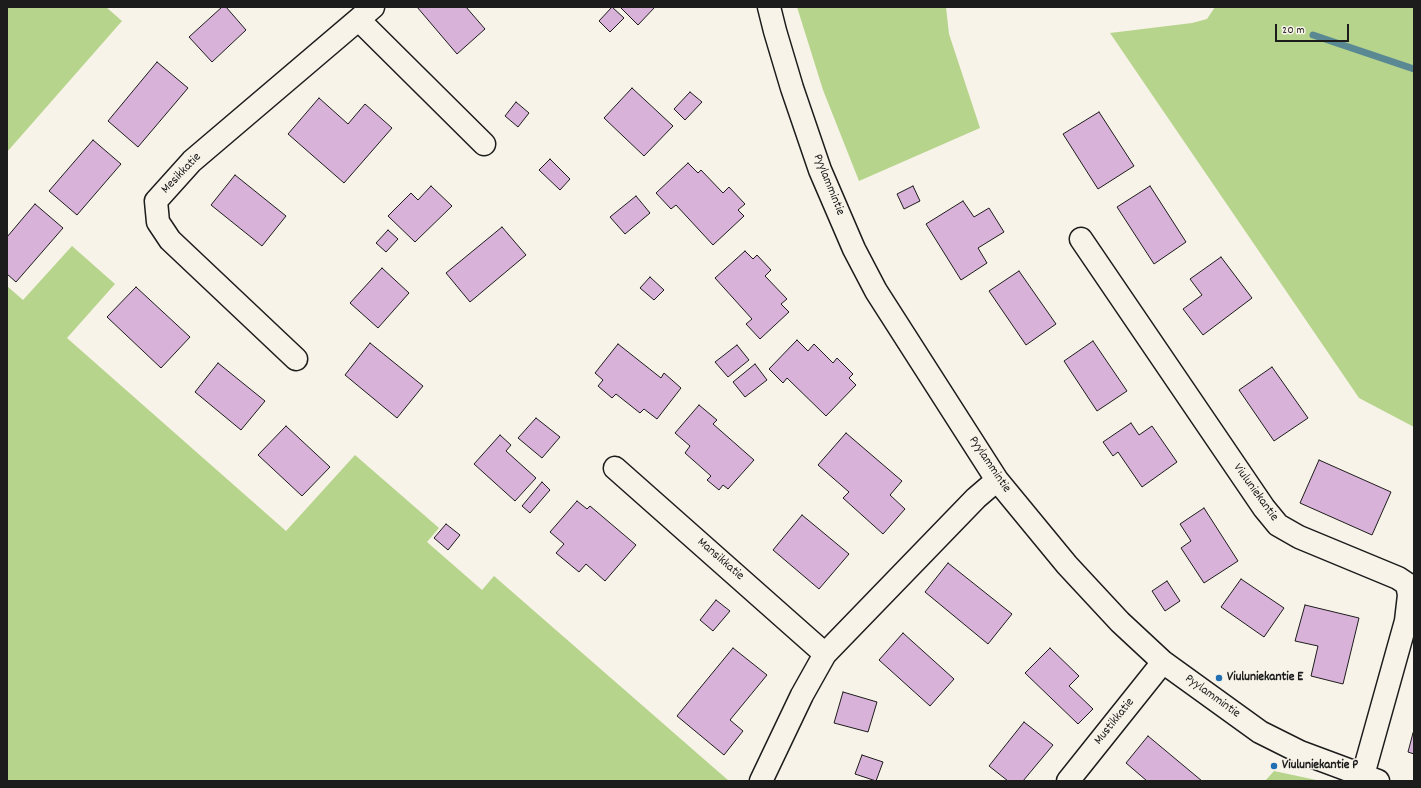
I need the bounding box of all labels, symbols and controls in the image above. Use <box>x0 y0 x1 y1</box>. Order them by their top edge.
scale bar <box>1277 16 1351 42</box>
text: 20 m <box>1282 22 1305 39</box>
street label: Mesikkatie <box>159 150 205 198</box>
street label: Pyylammintie <box>809 152 847 218</box>
street label: Pyylammintie <box>964 434 1014 496</box>
street label: Viuluniekantie <box>1229 461 1281 525</box>
street label: Mansikkatie <box>693 535 747 585</box>
place label: Viuluniekantie E <box>1227 670 1303 686</box>
street label: Pyylammintie <box>1181 672 1243 722</box>
marker: Viuluniekantie E <box>1214 673 1224 683</box>
street label: Mustikkatie <box>1091 696 1139 748</box>
place label: Viuluniekantie P <box>1282 758 1358 774</box>
marker: Viuluniekantie P <box>1269 761 1279 771</box>

